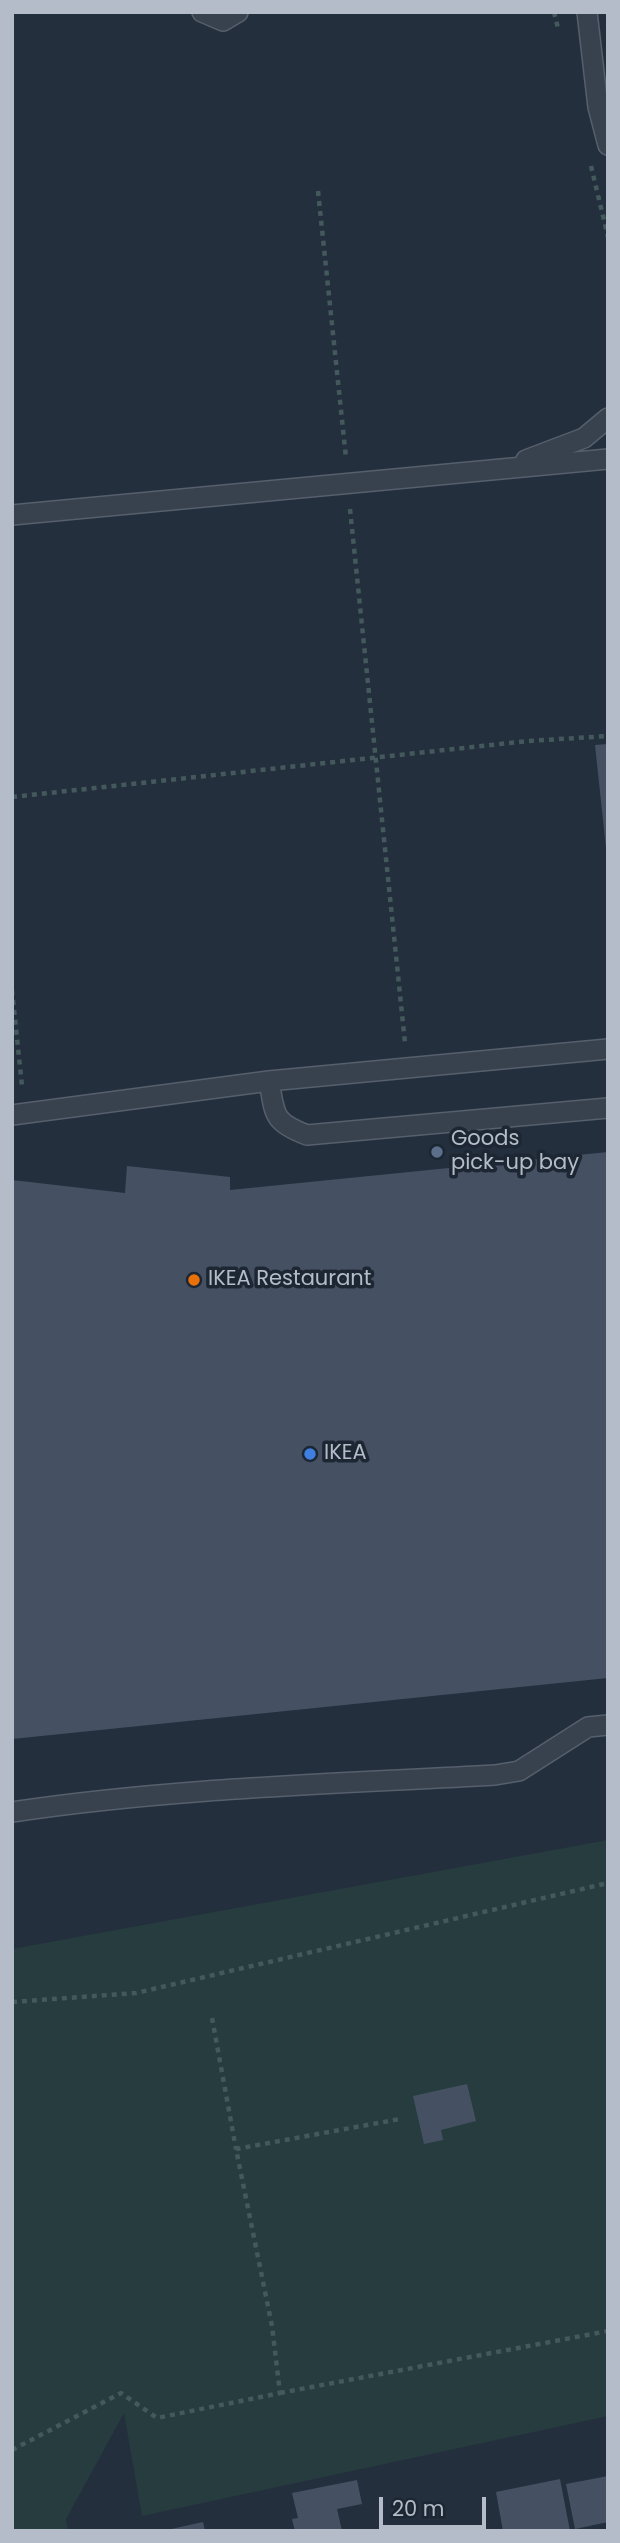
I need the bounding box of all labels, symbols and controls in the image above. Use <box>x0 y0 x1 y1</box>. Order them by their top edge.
place label: Goods pick-up bay <box>451 1127 579 1177</box>
marker: Goods pick-up bay <box>429 1144 445 1160</box>
place label: IKEA Restaurant <box>208 1267 371 1293</box>
marker: IKEA Restaurant <box>186 1272 202 1288</box>
place label: IKEA <box>324 1441 367 1467</box>
marker: IKEA <box>302 1446 318 1462</box>
scale bar <box>382 2484 489 2528</box>
text: 20 m <box>392 2494 445 2523</box>

